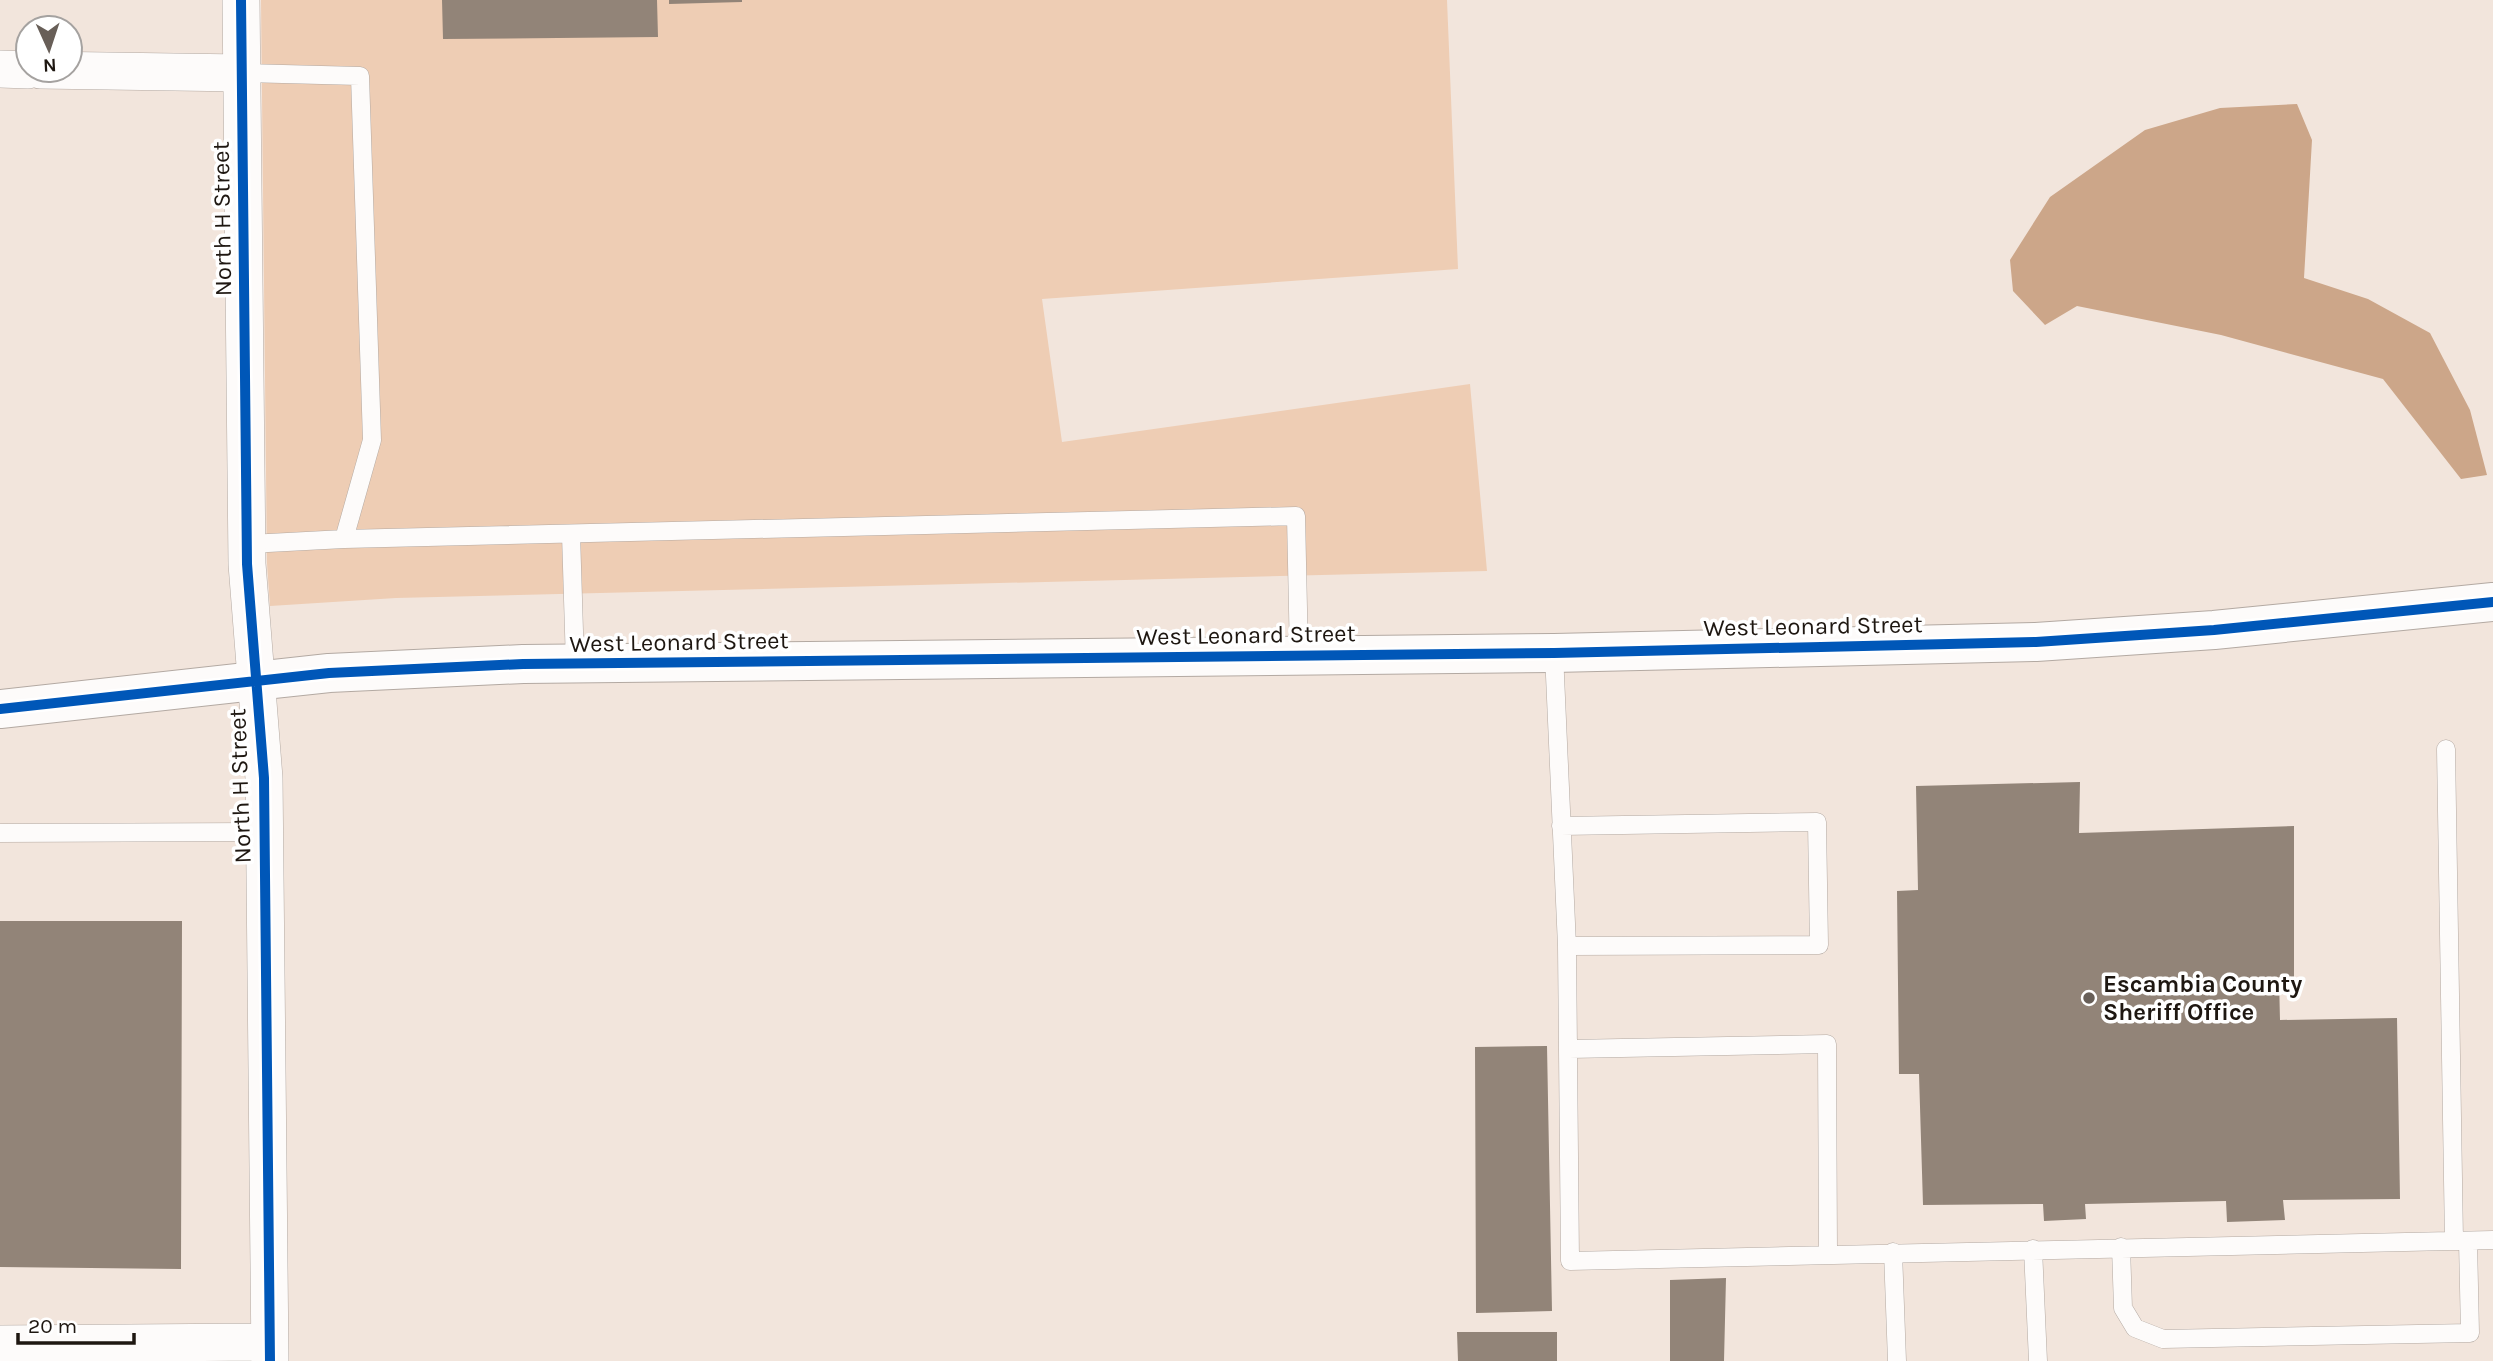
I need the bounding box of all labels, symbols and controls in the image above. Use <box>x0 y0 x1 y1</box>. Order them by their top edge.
north arrow <box>14 14 84 84</box>
text: N <box>42 54 57 76</box>
street label: North H Street <box>207 141 237 297</box>
street label: West Leonard Street <box>1703 610 1923 642</box>
street label: West Leonard Street <box>1136 619 1356 651</box>
street label: West Leonard Street <box>569 626 789 658</box>
street label: North H Street <box>223 708 257 864</box>
place label: Escambia County Sheriff Office <box>2103 970 2302 1026</box>
marker: Escambia County Sheriff Office <box>2081 990 2097 1006</box>
scale bar <box>18 1302 133 1346</box>
text: 20 m <box>28 1314 77 1338</box>

